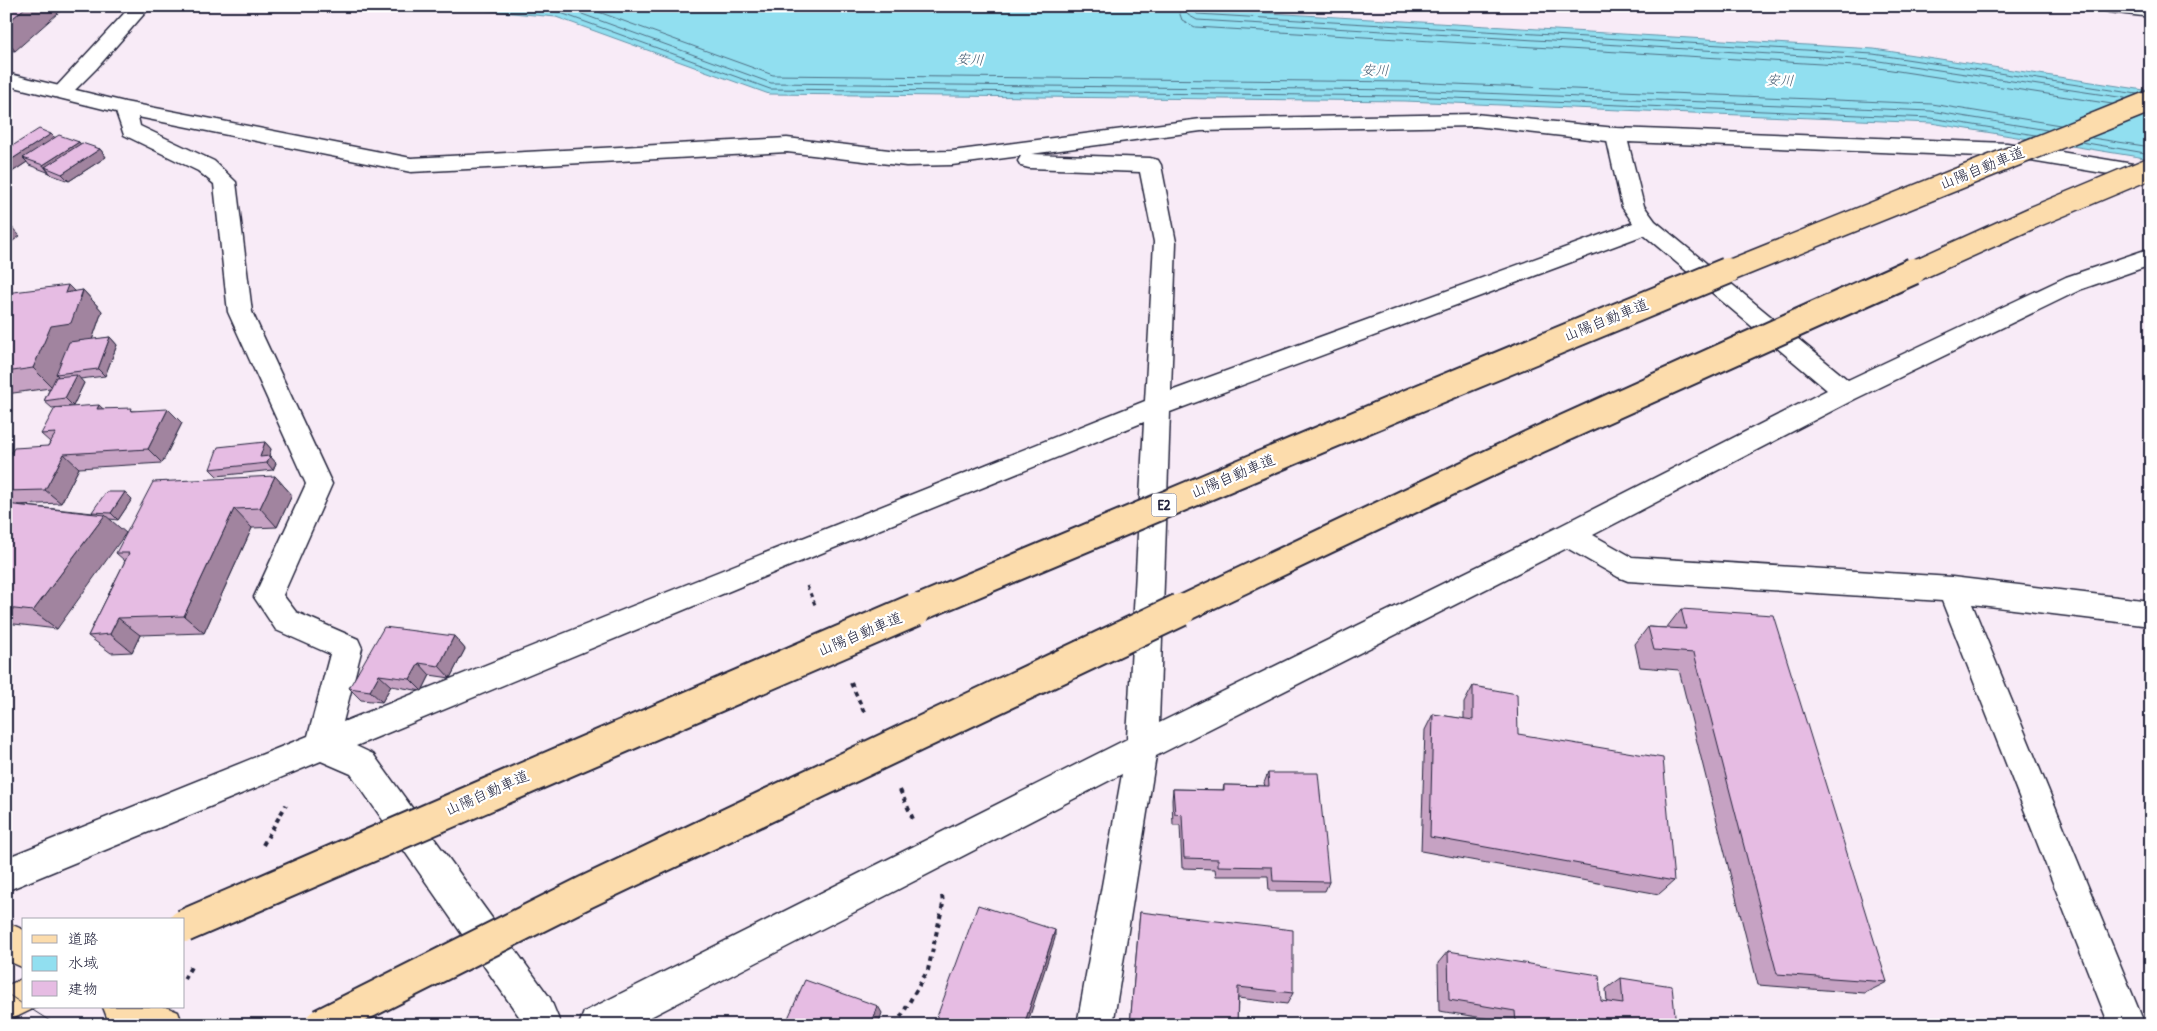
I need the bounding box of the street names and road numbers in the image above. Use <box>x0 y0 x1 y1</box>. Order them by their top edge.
street label: 山陽自動車道 <box>1936 141 2027 194</box>
street label: 山陽自動車道 <box>1560 293 1651 346</box>
street label: 山陽自動車道 <box>1187 448 1278 503</box>
road number: E2 <box>1152 494 1176 516</box>
street label: 山陽自動車道 <box>814 606 905 661</box>
street label: 山陽自動車道 <box>441 765 532 820</box>

